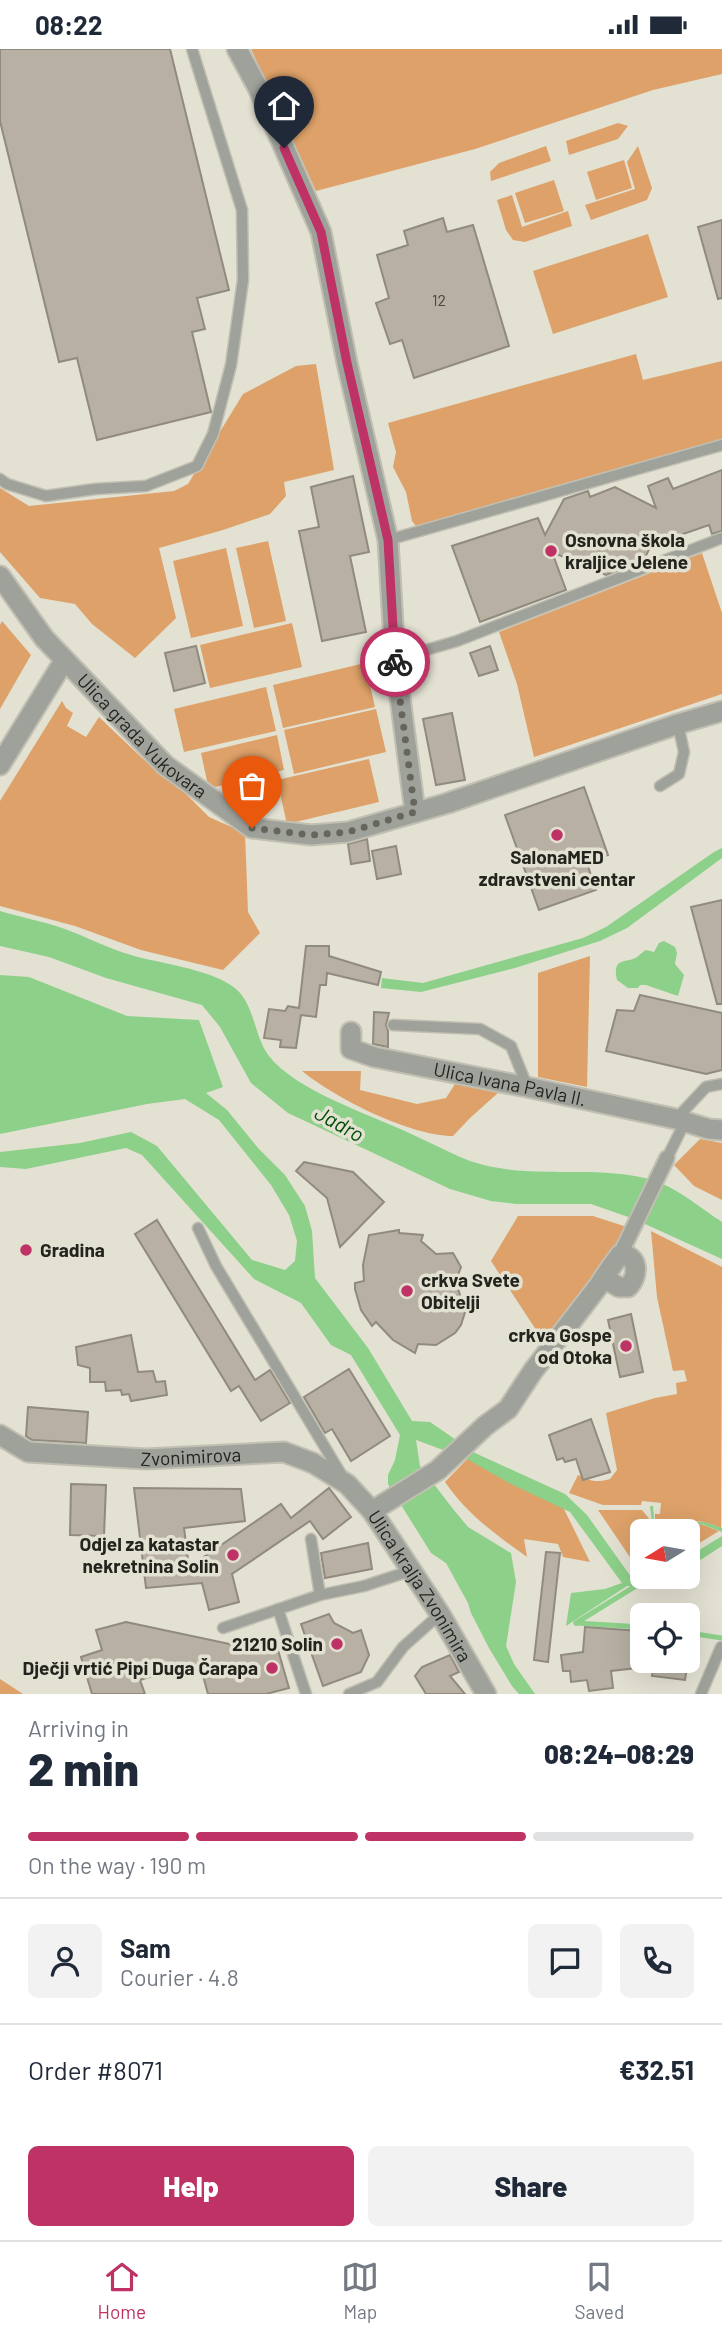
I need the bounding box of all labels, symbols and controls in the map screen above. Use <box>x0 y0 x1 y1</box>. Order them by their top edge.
text: 08:22 <box>35 9 102 40</box>
pin <box>254 76 314 148</box>
icon: home <box>265 87 303 125</box>
house number: 12 <box>432 290 446 309</box>
place label: Osnovna škola kraljice Jelene <box>565 528 688 573</box>
marker: Osnovna škola kraljice Jelene <box>543 543 559 559</box>
courier <box>360 627 430 697</box>
icon: bike <box>376 643 414 681</box>
street label: Ulica grada Vukovara <box>73 668 212 803</box>
pin <box>222 756 282 828</box>
icon: bag <box>233 767 271 805</box>
marker: SalonaMED zdravstveni centar <box>549 827 565 843</box>
place label: SalonaMED zdravstveni centar <box>479 845 636 890</box>
street label: Ulica Ivana Pavla II. <box>432 1057 588 1110</box>
water label: Jadro <box>311 1099 369 1146</box>
place label: Gradina <box>40 1238 105 1261</box>
marker: Gradina <box>18 1242 34 1258</box>
place label: crkva Svete Obitelji <box>421 1268 520 1313</box>
marker: crkva Svete Obitelji <box>399 1283 415 1299</box>
place label: crkva Gospe od Otoka <box>508 1323 612 1368</box>
marker: crkva Gospe od Otoka <box>618 1338 634 1354</box>
street label: Zvonimirova <box>140 1442 242 1470</box>
street label: Ulica kralja Zvonimira <box>364 1506 477 1666</box>
north arrow <box>630 1519 700 1589</box>
map controls <box>630 1519 700 1673</box>
place label: Odjel za katastar nekretnina Solin <box>79 1532 220 1577</box>
marker: Odjel za katastar nekretnina Solin <box>225 1547 241 1563</box>
button: locate <box>630 1603 700 1673</box>
place label: 21210 Solin <box>232 1632 323 1655</box>
marker: 21210 Solin <box>329 1636 345 1652</box>
place label: Dječji vrtić Pipi Duga Čarapa <box>22 1656 258 1679</box>
marker: Dječji vrtić Pipi Duga Čarapa <box>264 1660 280 1676</box>
text: Arriving in <box>28 1714 129 1742</box>
text: 08:24–08:29 <box>544 1738 694 1769</box>
text: 2 min <box>28 1740 139 1795</box>
text: On the way · 190 m <box>28 1851 206 1879</box>
button: person <box>28 1924 102 1998</box>
button: chat <box>528 1924 602 1998</box>
button: phone <box>620 1924 694 1998</box>
text: Sam <box>120 1932 171 1963</box>
text: Courier · 4.8 <box>120 1963 239 1991</box>
text: Order #8071 <box>28 2054 163 2085</box>
text: €32.51 <box>619 2054 694 2085</box>
button: Help <box>28 2146 354 2226</box>
button: Share <box>368 2146 694 2226</box>
tab: Home <box>98 2258 146 2323</box>
tab: Map <box>341 2258 379 2323</box>
tab: Saved <box>575 2258 624 2323</box>

